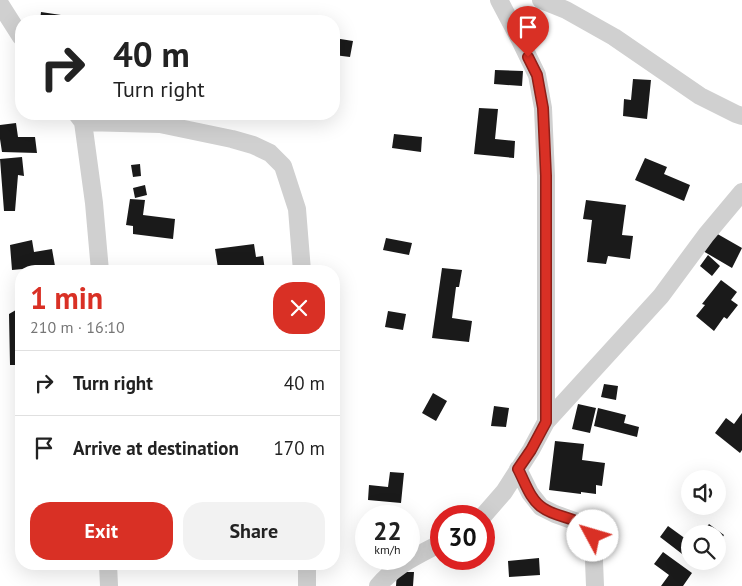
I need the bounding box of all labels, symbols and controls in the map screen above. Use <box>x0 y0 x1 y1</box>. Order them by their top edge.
pin <box>507 6 549 57</box>
icon: arrive <box>514 13 542 41</box>
text: 40 m <box>113 31 190 77</box>
icon: right <box>30 35 95 100</box>
text: Turn right <box>113 75 205 103</box>
text: 1 min <box>30 278 103 317</box>
button: close <box>273 282 325 334</box>
text: 210 m · 16:10 <box>30 317 125 337</box>
icon: right <box>30 369 58 397</box>
text: Turn right <box>73 371 153 395</box>
text: 40 m <box>284 371 325 395</box>
icon: arrive <box>30 434 58 462</box>
text: Arrive at destination <box>73 436 239 460</box>
text: 170 m <box>273 436 325 460</box>
map controls <box>681 470 726 570</box>
button: sound <box>681 470 726 515</box>
button: Exit <box>30 502 173 560</box>
button: Share <box>183 502 325 560</box>
speed limit sign: 30 <box>430 505 495 570</box>
position arrow <box>566 509 618 561</box>
text: 22 <box>373 515 402 547</box>
button: search <box>681 525 726 570</box>
text: km/h <box>374 542 401 557</box>

